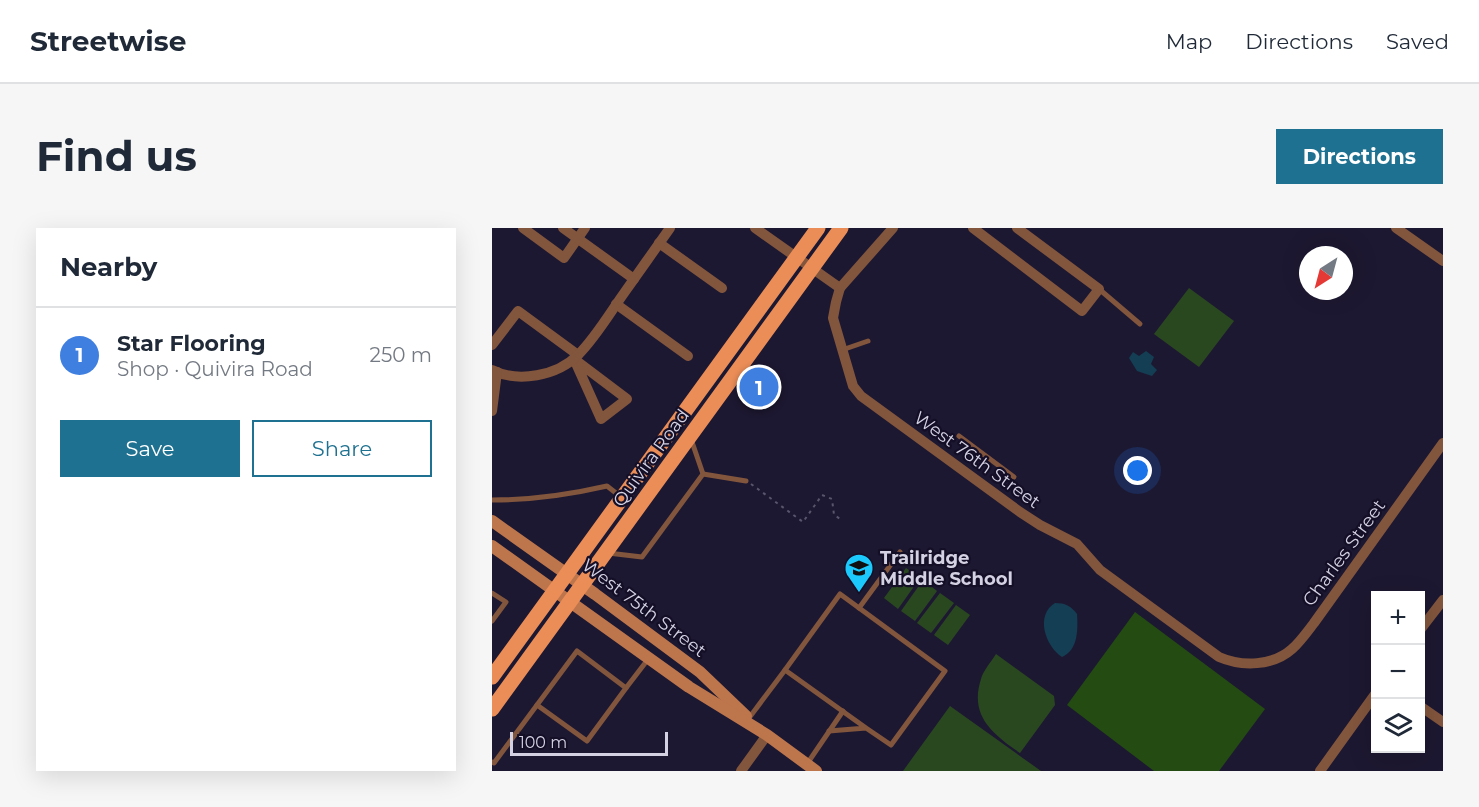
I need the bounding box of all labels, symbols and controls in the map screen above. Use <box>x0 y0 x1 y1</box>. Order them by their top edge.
text: Streetwise <box>30 24 186 58</box>
text: Map <box>1166 29 1212 54</box>
text: Directions <box>1245 29 1353 54</box>
text: Saved <box>1386 29 1449 54</box>
button: Directions <box>1276 129 1443 184</box>
text: Find us <box>36 130 197 182</box>
north arrow <box>1299 246 1353 300</box>
text: Nearby <box>60 251 157 283</box>
text: Star Flooring <box>117 330 266 357</box>
text: 1 <box>76 343 83 367</box>
text: 250 m <box>370 343 432 367</box>
text: Shop · Quivira Road <box>117 357 313 381</box>
pin: 1 <box>740 364 778 410</box>
street label: Quivira Road <box>608 405 694 511</box>
street label: West 76th Street <box>910 407 1044 513</box>
button: Save <box>60 420 240 477</box>
button: Share <box>252 420 432 477</box>
your location <box>1123 456 1152 485</box>
street label: Charles Street <box>1298 495 1390 611</box>
place label: Trailridge Middle School <box>880 547 1013 590</box>
school or university icon: Trailridge Middle School <box>843 552 875 594</box>
street label: West 75th Street <box>578 554 710 662</box>
map controls <box>1371 591 1425 753</box>
button: + <box>1371 591 1425 645</box>
button: − <box>1371 645 1425 699</box>
button: layers <box>1371 699 1425 753</box>
scale bar <box>510 729 668 756</box>
text: 100 m <box>519 733 567 752</box>

